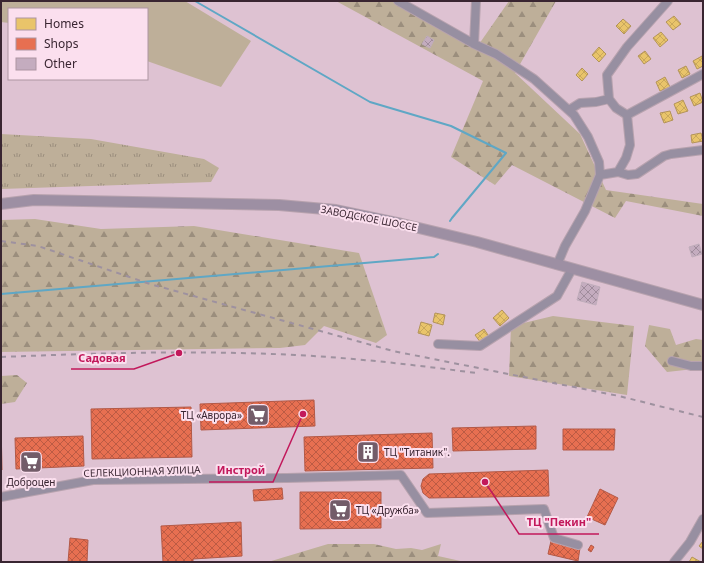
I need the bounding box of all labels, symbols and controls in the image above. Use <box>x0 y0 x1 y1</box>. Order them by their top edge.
legend <box>8 8 148 80</box>
text: Homes <box>44 15 84 32</box>
text: Shops <box>44 35 79 52</box>
text: Other <box>44 55 77 72</box>
street label: ЗАВОДСКОЕ ШОССЕ <box>320 202 418 234</box>
callout: Садовая <box>71 346 134 369</box>
text: Садовая <box>78 350 126 365</box>
supermarket icon: ТЦ «Аврора» <box>245 402 271 428</box>
place label: ТЦ «Аврора» <box>181 408 242 422</box>
building icon: ТЦ "Титаник". <box>355 439 381 465</box>
place label: ТЦ "Титаник". <box>384 445 450 459</box>
supermarket icon: Доброцен <box>18 449 44 475</box>
callout: Инстрой <box>209 459 273 482</box>
street label: СЕЛЕКЦИОННАЯ УЛИЦА <box>83 462 201 480</box>
text: Инстрой <box>217 462 265 477</box>
place label: Доброцен <box>7 475 56 489</box>
supermarket icon: ТЦ «Дружба» <box>327 497 353 523</box>
place label: ТЦ «Дружба» <box>356 503 419 517</box>
callout: ТЦ "Пекин" <box>519 511 599 534</box>
text: ТЦ "Пекин" <box>527 514 591 529</box>

